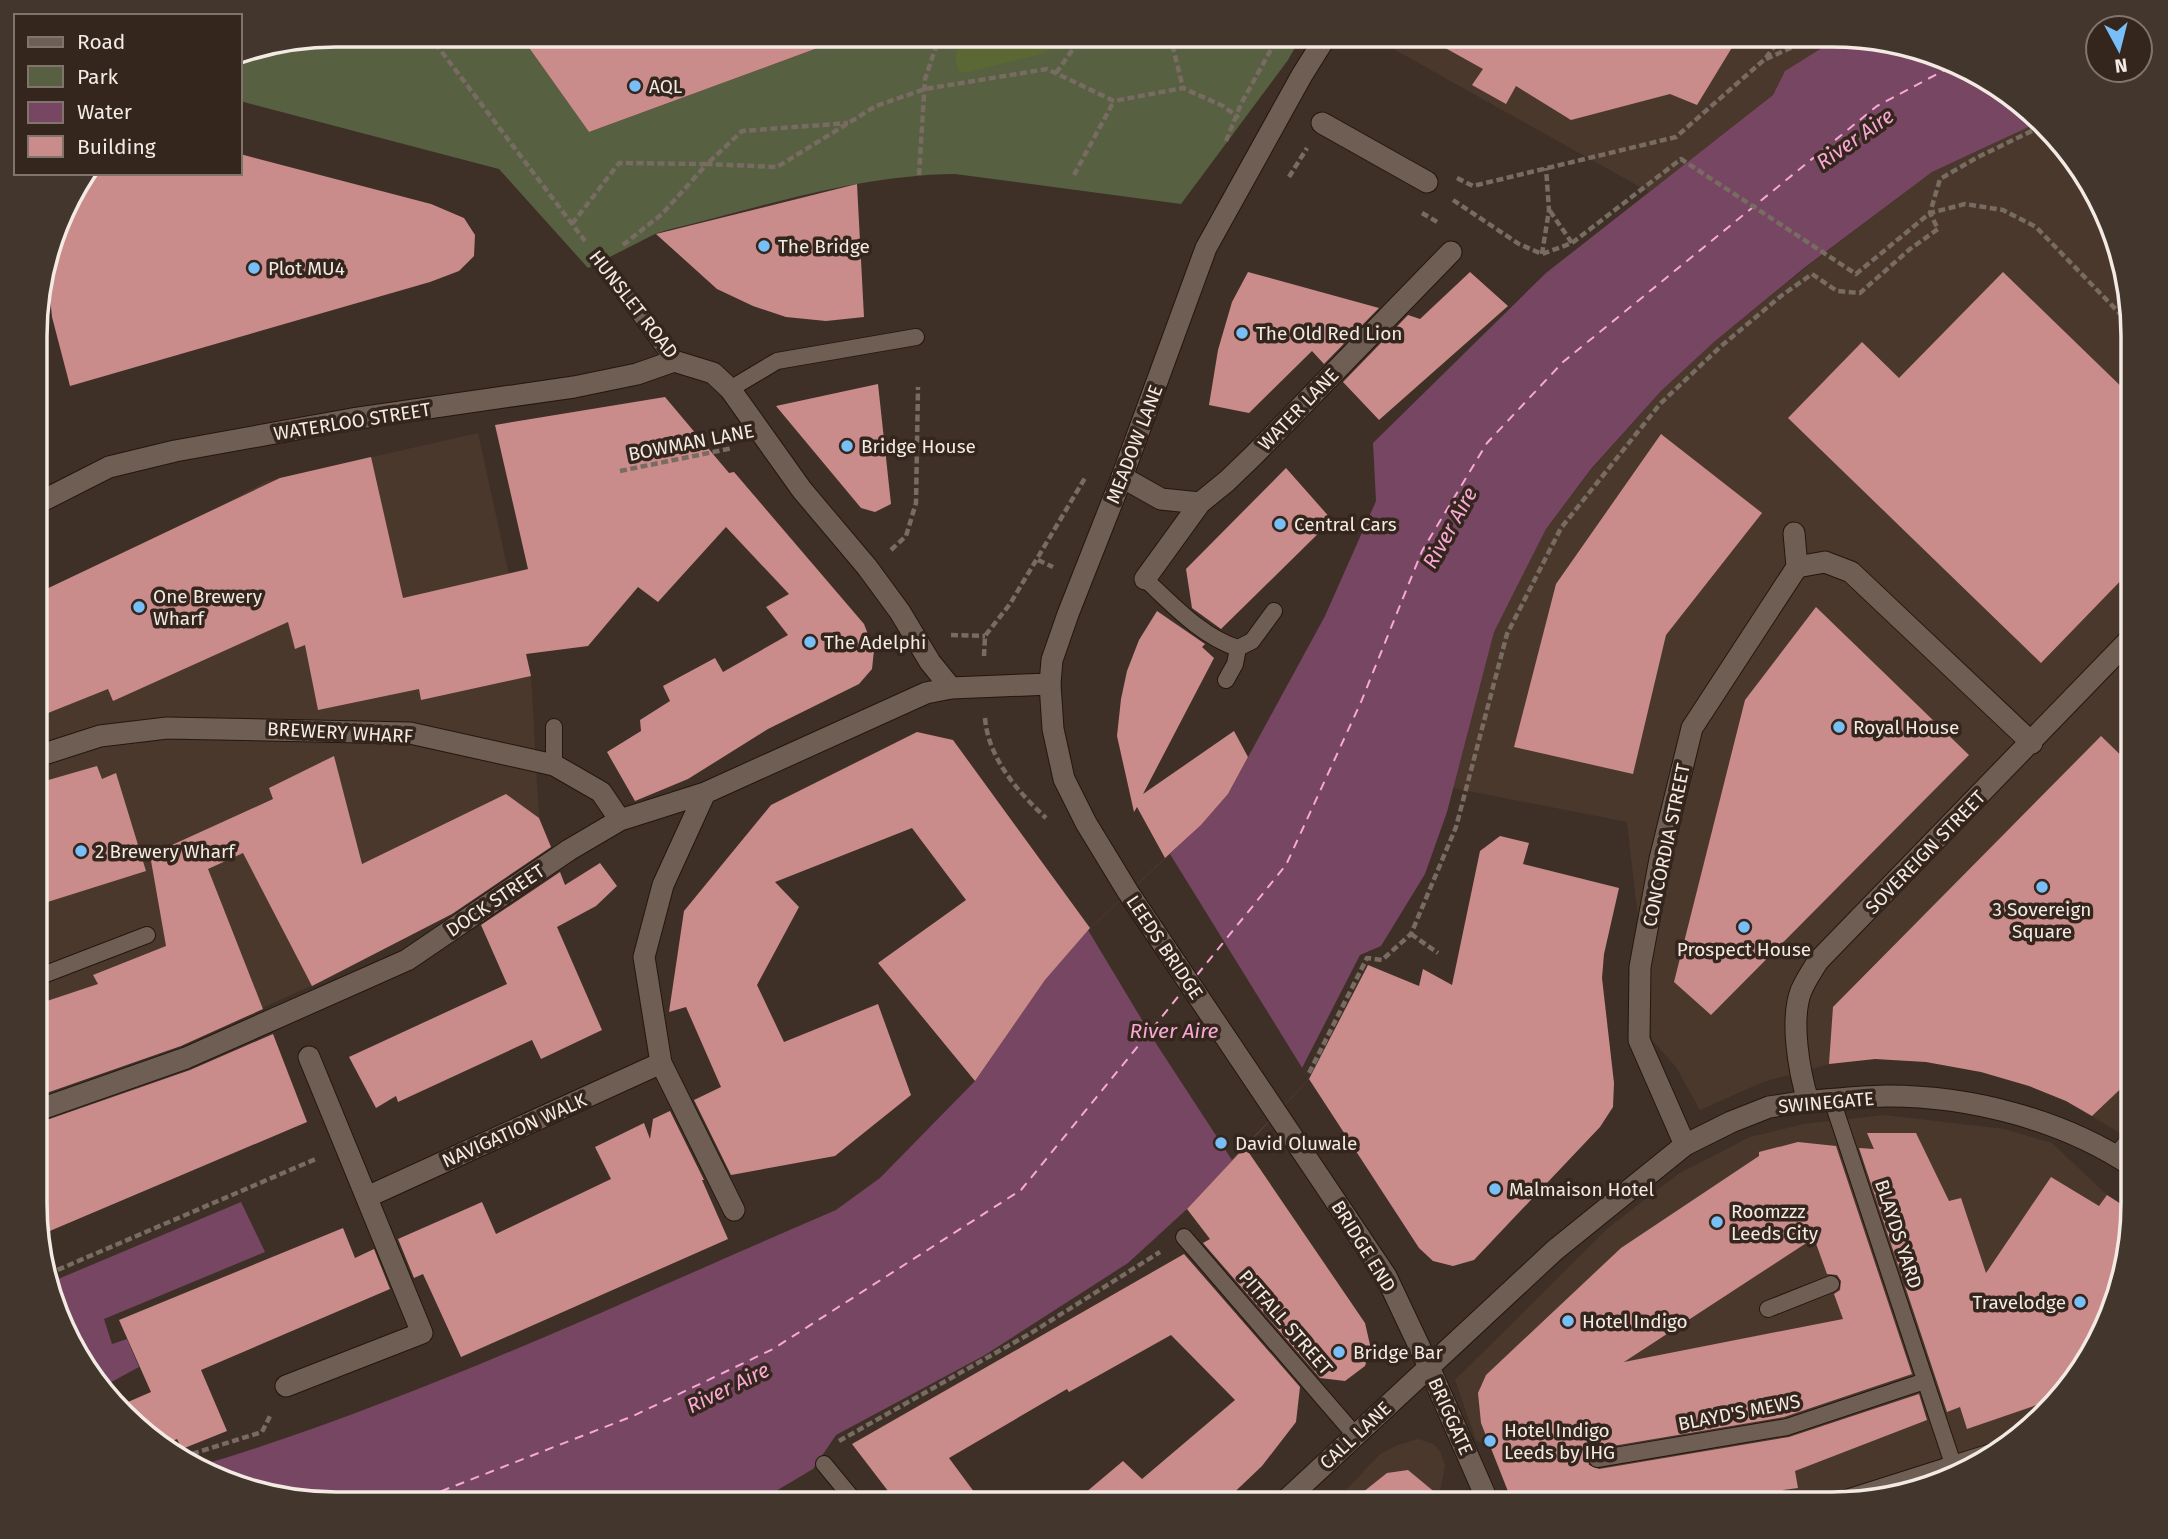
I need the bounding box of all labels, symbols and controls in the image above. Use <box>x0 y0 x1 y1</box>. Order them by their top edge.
legend <box>14 14 242 175</box>
north arrow <box>2084 14 2154 84</box>
text: Road <box>77 29 125 55</box>
text: N <box>2113 53 2129 78</box>
text: Park <box>77 64 119 90</box>
place label: AQL <box>649 75 683 98</box>
marker: AQL <box>627 78 643 94</box>
text: Water <box>77 99 132 125</box>
water label: River Aire <box>1811 103 1899 175</box>
text: Building <box>77 134 156 160</box>
place label: The Bridge <box>778 235 870 258</box>
marker: The Bridge <box>756 238 772 254</box>
street label: HUNSLET ROAD <box>584 246 683 363</box>
place label: Plot MU4 <box>268 257 345 280</box>
marker: Plot MU4 <box>246 260 262 276</box>
place label: The Old Red Lion <box>1256 322 1402 345</box>
marker: The Old Red Lion <box>1234 325 1250 341</box>
street label: WATER LANE <box>1253 363 1343 455</box>
street label: MEADOW LANE <box>1101 381 1168 507</box>
street label: WATERLOO STREET <box>272 398 432 445</box>
street label: BOWMAN LANE <box>626 419 756 466</box>
place label: Bridge House <box>861 435 976 458</box>
marker: Bridge House <box>839 438 855 454</box>
water label: River Aire <box>1417 483 1483 573</box>
place label: Central Cars <box>1294 513 1397 536</box>
marker: Central Cars <box>1272 516 1288 532</box>
place label: One Brewery Wharf <box>153 585 263 630</box>
marker: One Brewery Wharf <box>131 599 147 615</box>
place label: The Adelphi <box>824 631 926 654</box>
marker: The Adelphi <box>802 634 818 650</box>
place label: Royal House <box>1853 716 1959 739</box>
street label: BREWERY WHARF <box>267 717 413 748</box>
marker: Royal House <box>1831 719 1847 735</box>
street label: CONCORDIA STREET <box>1638 761 1695 929</box>
street label: SOVEREIGN STREET <box>1861 786 1990 919</box>
place label: 2 Brewery Wharf <box>95 840 236 863</box>
marker: 2 Brewery Wharf <box>73 843 89 859</box>
street label: DOCK STREET <box>442 859 549 942</box>
marker: 3 Sovereign Square <box>2034 879 2050 895</box>
street label: LEEDS BRIDGE <box>1121 891 1208 1004</box>
place label: 3 Sovereign Square <box>1992 898 2092 943</box>
marker: Prospect House <box>1736 919 1752 935</box>
place label: Prospect House <box>1677 938 1811 961</box>
water label: River Aire <box>1130 1018 1219 1044</box>
street label: SWINEGATE <box>1777 1087 1875 1118</box>
street label: NAVIGATION WALK <box>438 1088 591 1173</box>
place label: David Oluwale <box>1235 1132 1357 1155</box>
marker: David Oluwale <box>1213 1135 1229 1151</box>
street label: BLAYDS YARD <box>1870 1177 1927 1292</box>
place label: Malmaison Hotel <box>1509 1178 1655 1201</box>
marker: Malmaison Hotel <box>1487 1181 1503 1197</box>
street label: BRIDGE END <box>1326 1196 1401 1296</box>
place label: Roomzzz Leeds City <box>1731 1200 1819 1245</box>
marker: Roomzzz Leeds City <box>1709 1214 1725 1230</box>
street label: PITFALL STREET <box>1234 1265 1337 1379</box>
place label: Travelodge <box>1973 1291 2066 1314</box>
marker: Travelodge <box>2072 1294 2088 1310</box>
place label: Hotel Indigo <box>1582 1310 1688 1333</box>
marker: Hotel Indigo <box>1560 1313 1576 1329</box>
place label: Bridge Bar <box>1353 1341 1443 1364</box>
marker: Bridge Bar <box>1331 1344 1347 1360</box>
water label: River Aire <box>682 1357 774 1419</box>
street label: BRIGGATE <box>1423 1374 1478 1459</box>
street label: BLAYD'S MEWS <box>1676 1389 1802 1436</box>
street label: CALL LANE <box>1315 1397 1396 1474</box>
place label: Hotel Indigo Leeds by IHG <box>1504 1419 1615 1464</box>
marker: Hotel Indigo Leeds by IHG <box>1482 1433 1498 1449</box>

